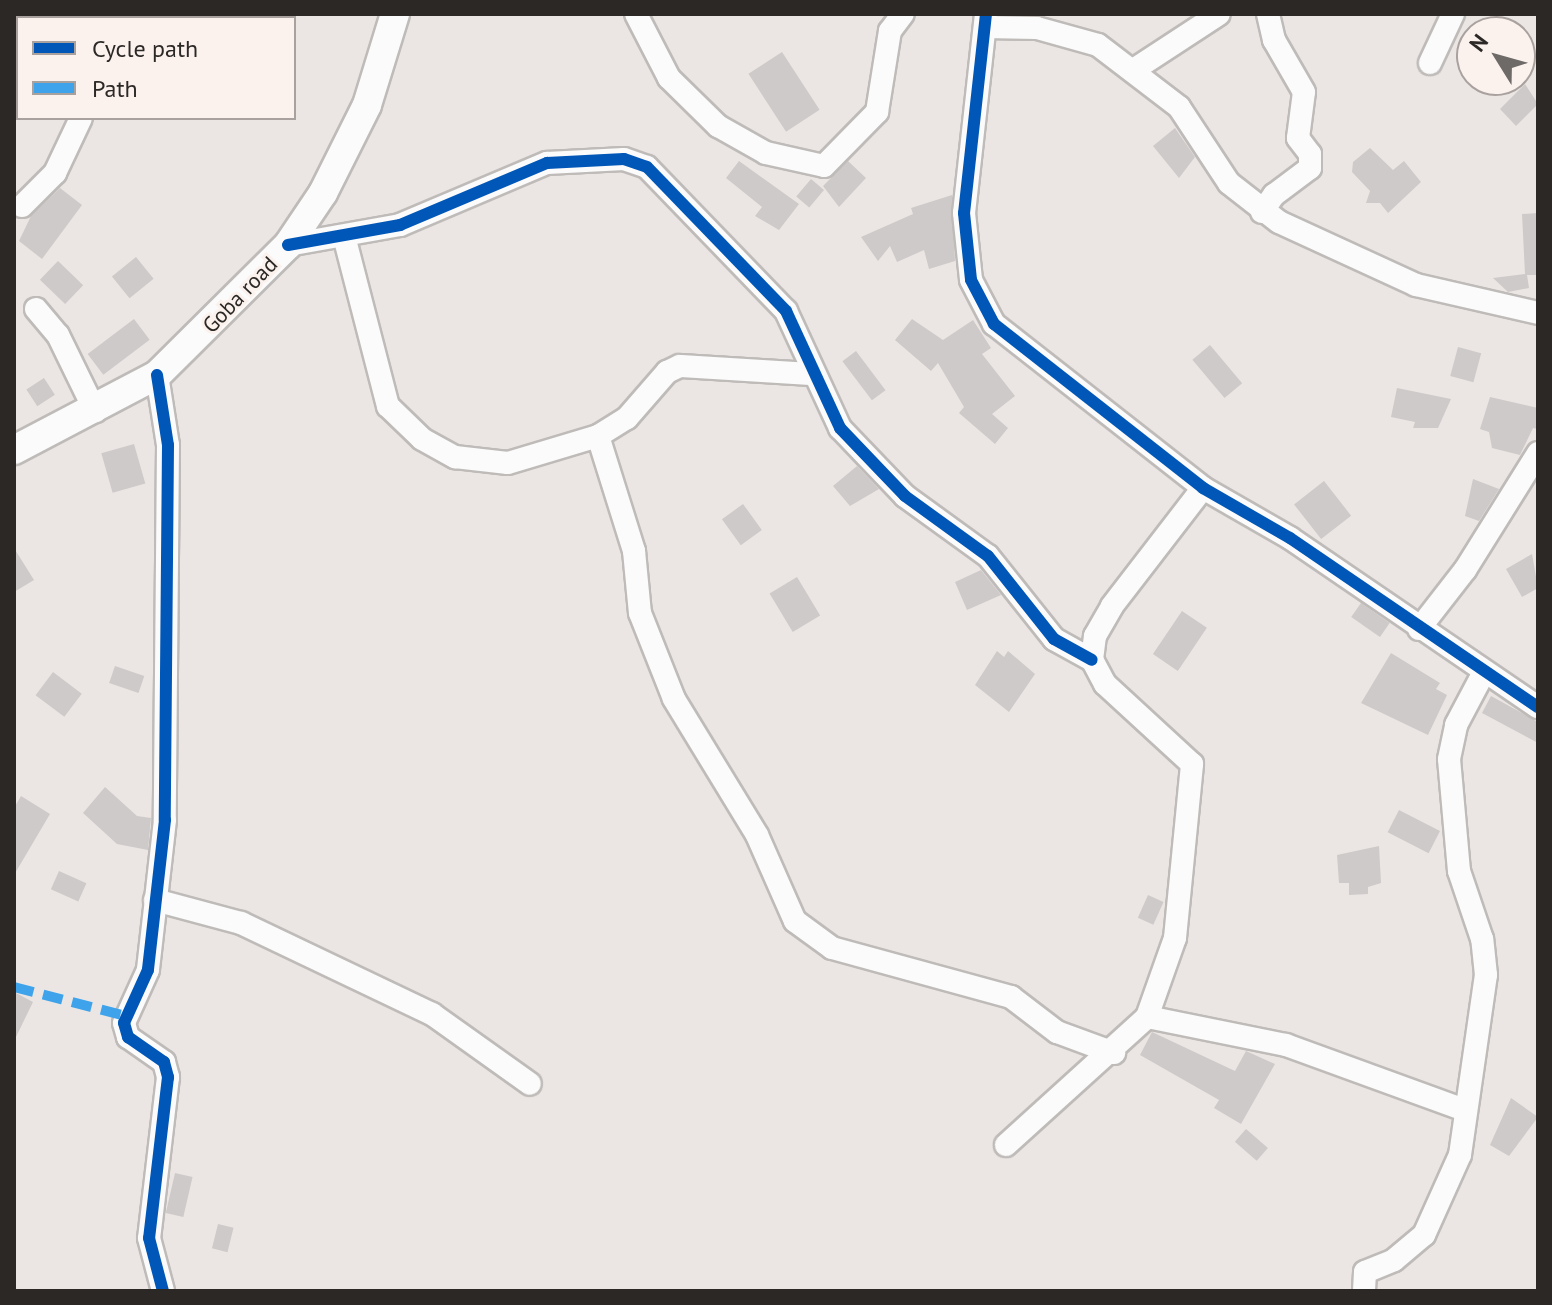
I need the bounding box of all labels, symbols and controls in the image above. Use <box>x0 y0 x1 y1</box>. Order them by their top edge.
legend <box>16 16 296 120</box>
north arrow <box>1456 16 1536 96</box>
text: N <box>1463 29 1494 57</box>
text: Cycle path <box>92 33 198 64</box>
text: Path <box>92 73 138 104</box>
street label: Goba road <box>197 251 283 339</box>

